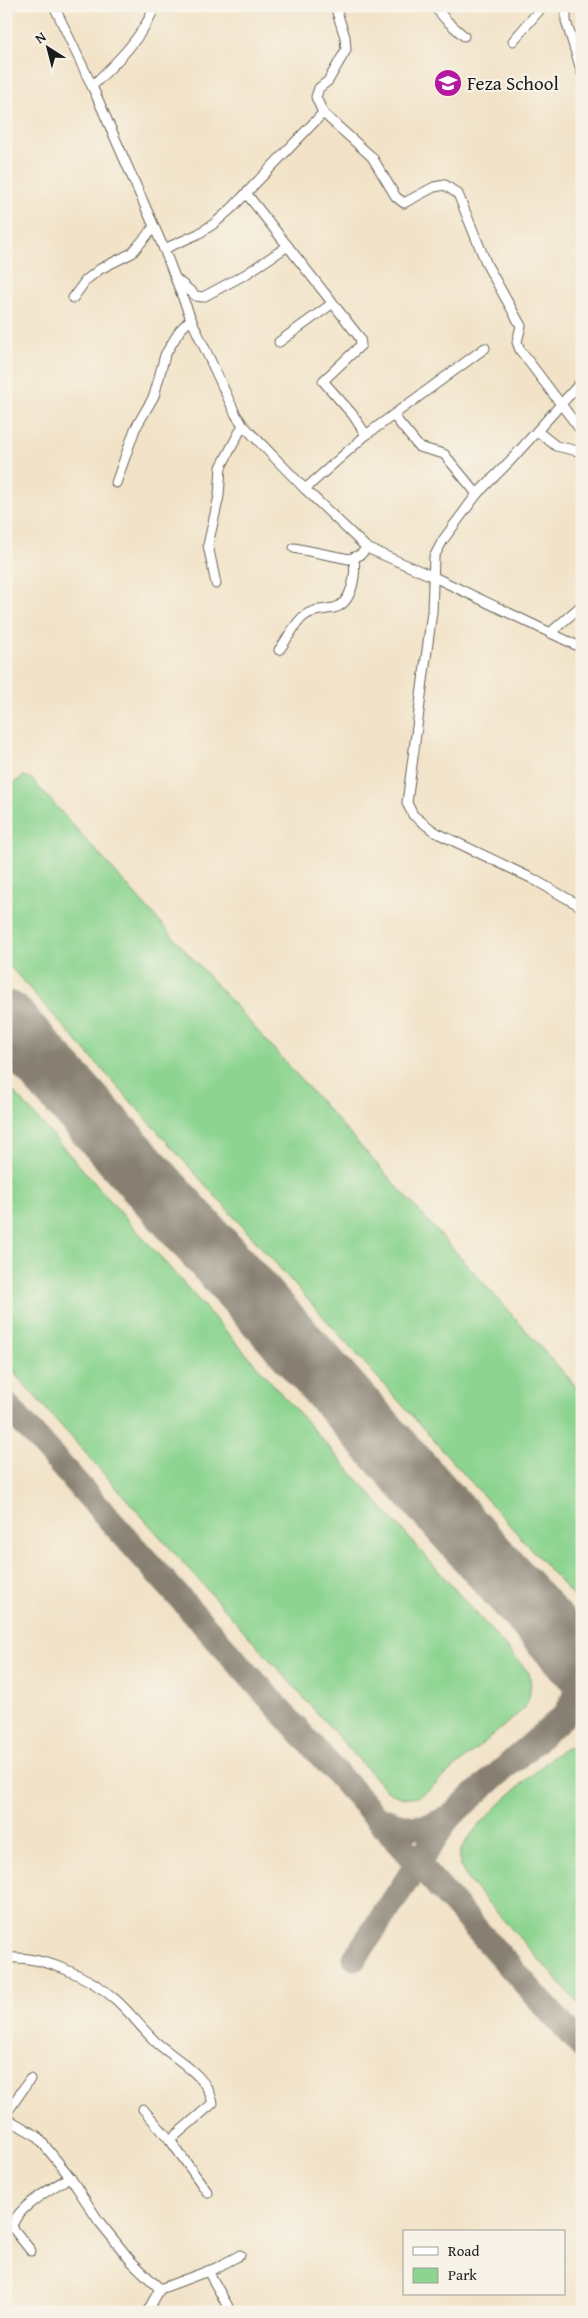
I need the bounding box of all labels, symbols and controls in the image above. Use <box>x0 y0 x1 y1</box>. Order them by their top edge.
north arrow <box>22 22 72 72</box>
text: N <box>31 26 51 48</box>
school or university icon: Feza School <box>433 68 463 98</box>
place label: Feza School <box>467 69 559 97</box>
legend <box>403 2230 566 2296</box>
text: Road <box>448 2240 479 2261</box>
text: Park <box>448 2264 477 2285</box>

